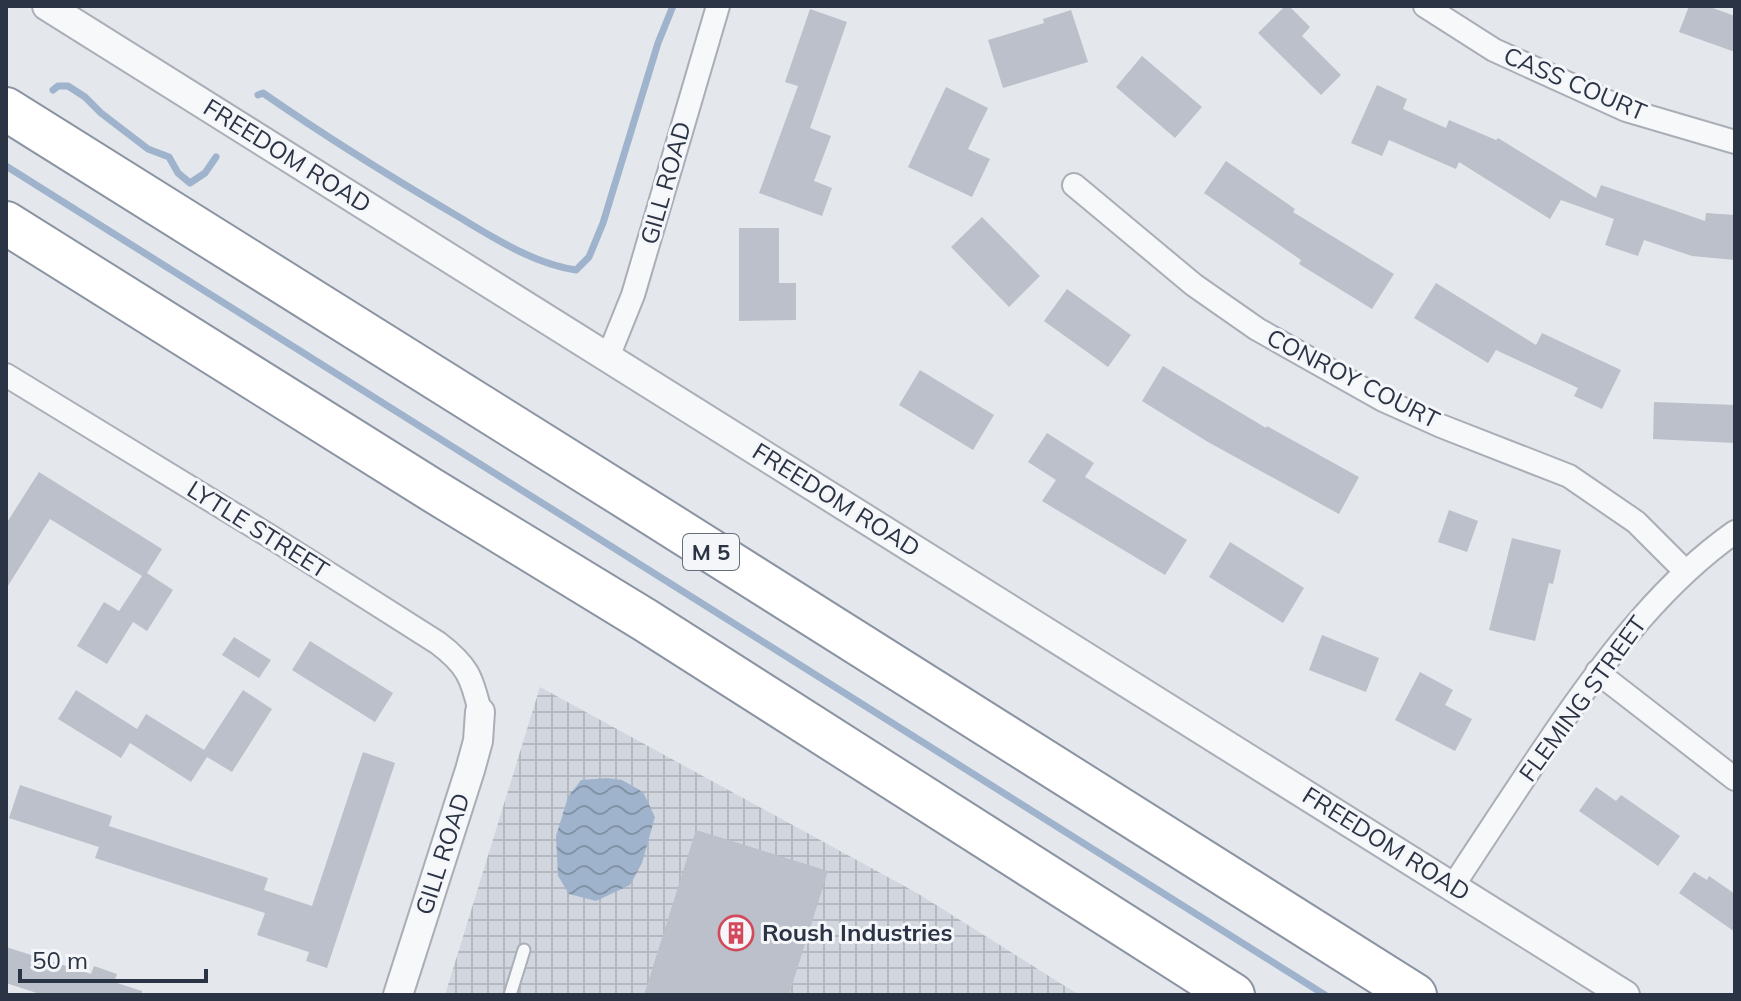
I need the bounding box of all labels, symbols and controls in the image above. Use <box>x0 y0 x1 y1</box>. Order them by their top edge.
street label: CASS COURT <box>1499 40 1652 127</box>
street label: FREEDOM ROAD <box>198 92 377 219</box>
street label: GILL ROAD <box>633 118 697 248</box>
street label: CONROY COURT <box>1262 322 1445 435</box>
street label: FREEDOM ROAD <box>747 436 926 563</box>
street label: LYTLE STREET <box>182 474 335 585</box>
road number: M 5 <box>683 534 739 570</box>
street label: FLEMING STREET <box>1512 609 1653 787</box>
street label: FREEDOM ROAD <box>1297 780 1476 907</box>
street label: GILL ROAD <box>408 789 476 918</box>
building icon: Roush Industries <box>717 914 755 952</box>
place label: Roush Industries <box>762 917 952 947</box>
scale bar <box>20 933 206 983</box>
text: 50 m <box>32 945 88 975</box>

